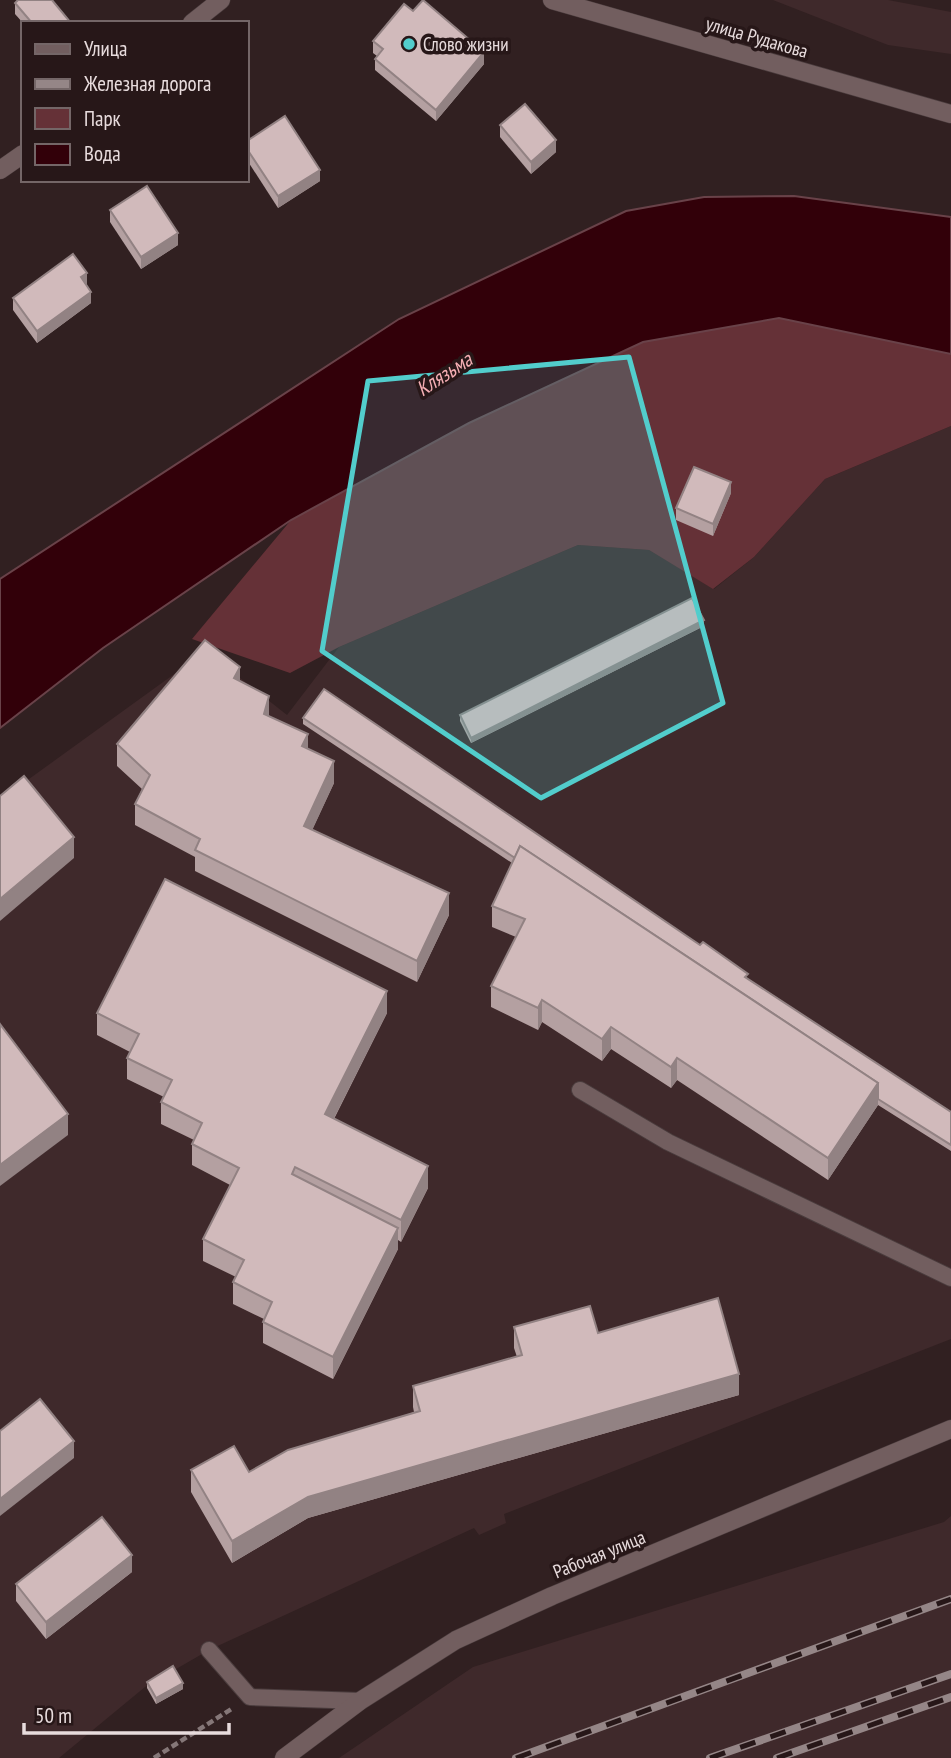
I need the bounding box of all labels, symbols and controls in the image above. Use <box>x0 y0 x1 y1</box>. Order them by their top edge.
street label: улица Рудакова <box>703 11 811 63</box>
legend <box>21 21 248 182</box>
place label: Слово жизни <box>423 32 509 56</box>
text: Улица <box>84 35 127 62</box>
marker: Слово жизни <box>401 36 417 52</box>
text: Железная дорога <box>83 70 211 97</box>
text: Парк <box>84 105 121 132</box>
text: Вода <box>84 140 121 167</box>
water label: Клязьма <box>411 345 478 402</box>
street label: Рабочая улица <box>549 1525 649 1583</box>
scale bar <box>24 1692 229 1736</box>
text: 50 m <box>35 1702 72 1729</box>

